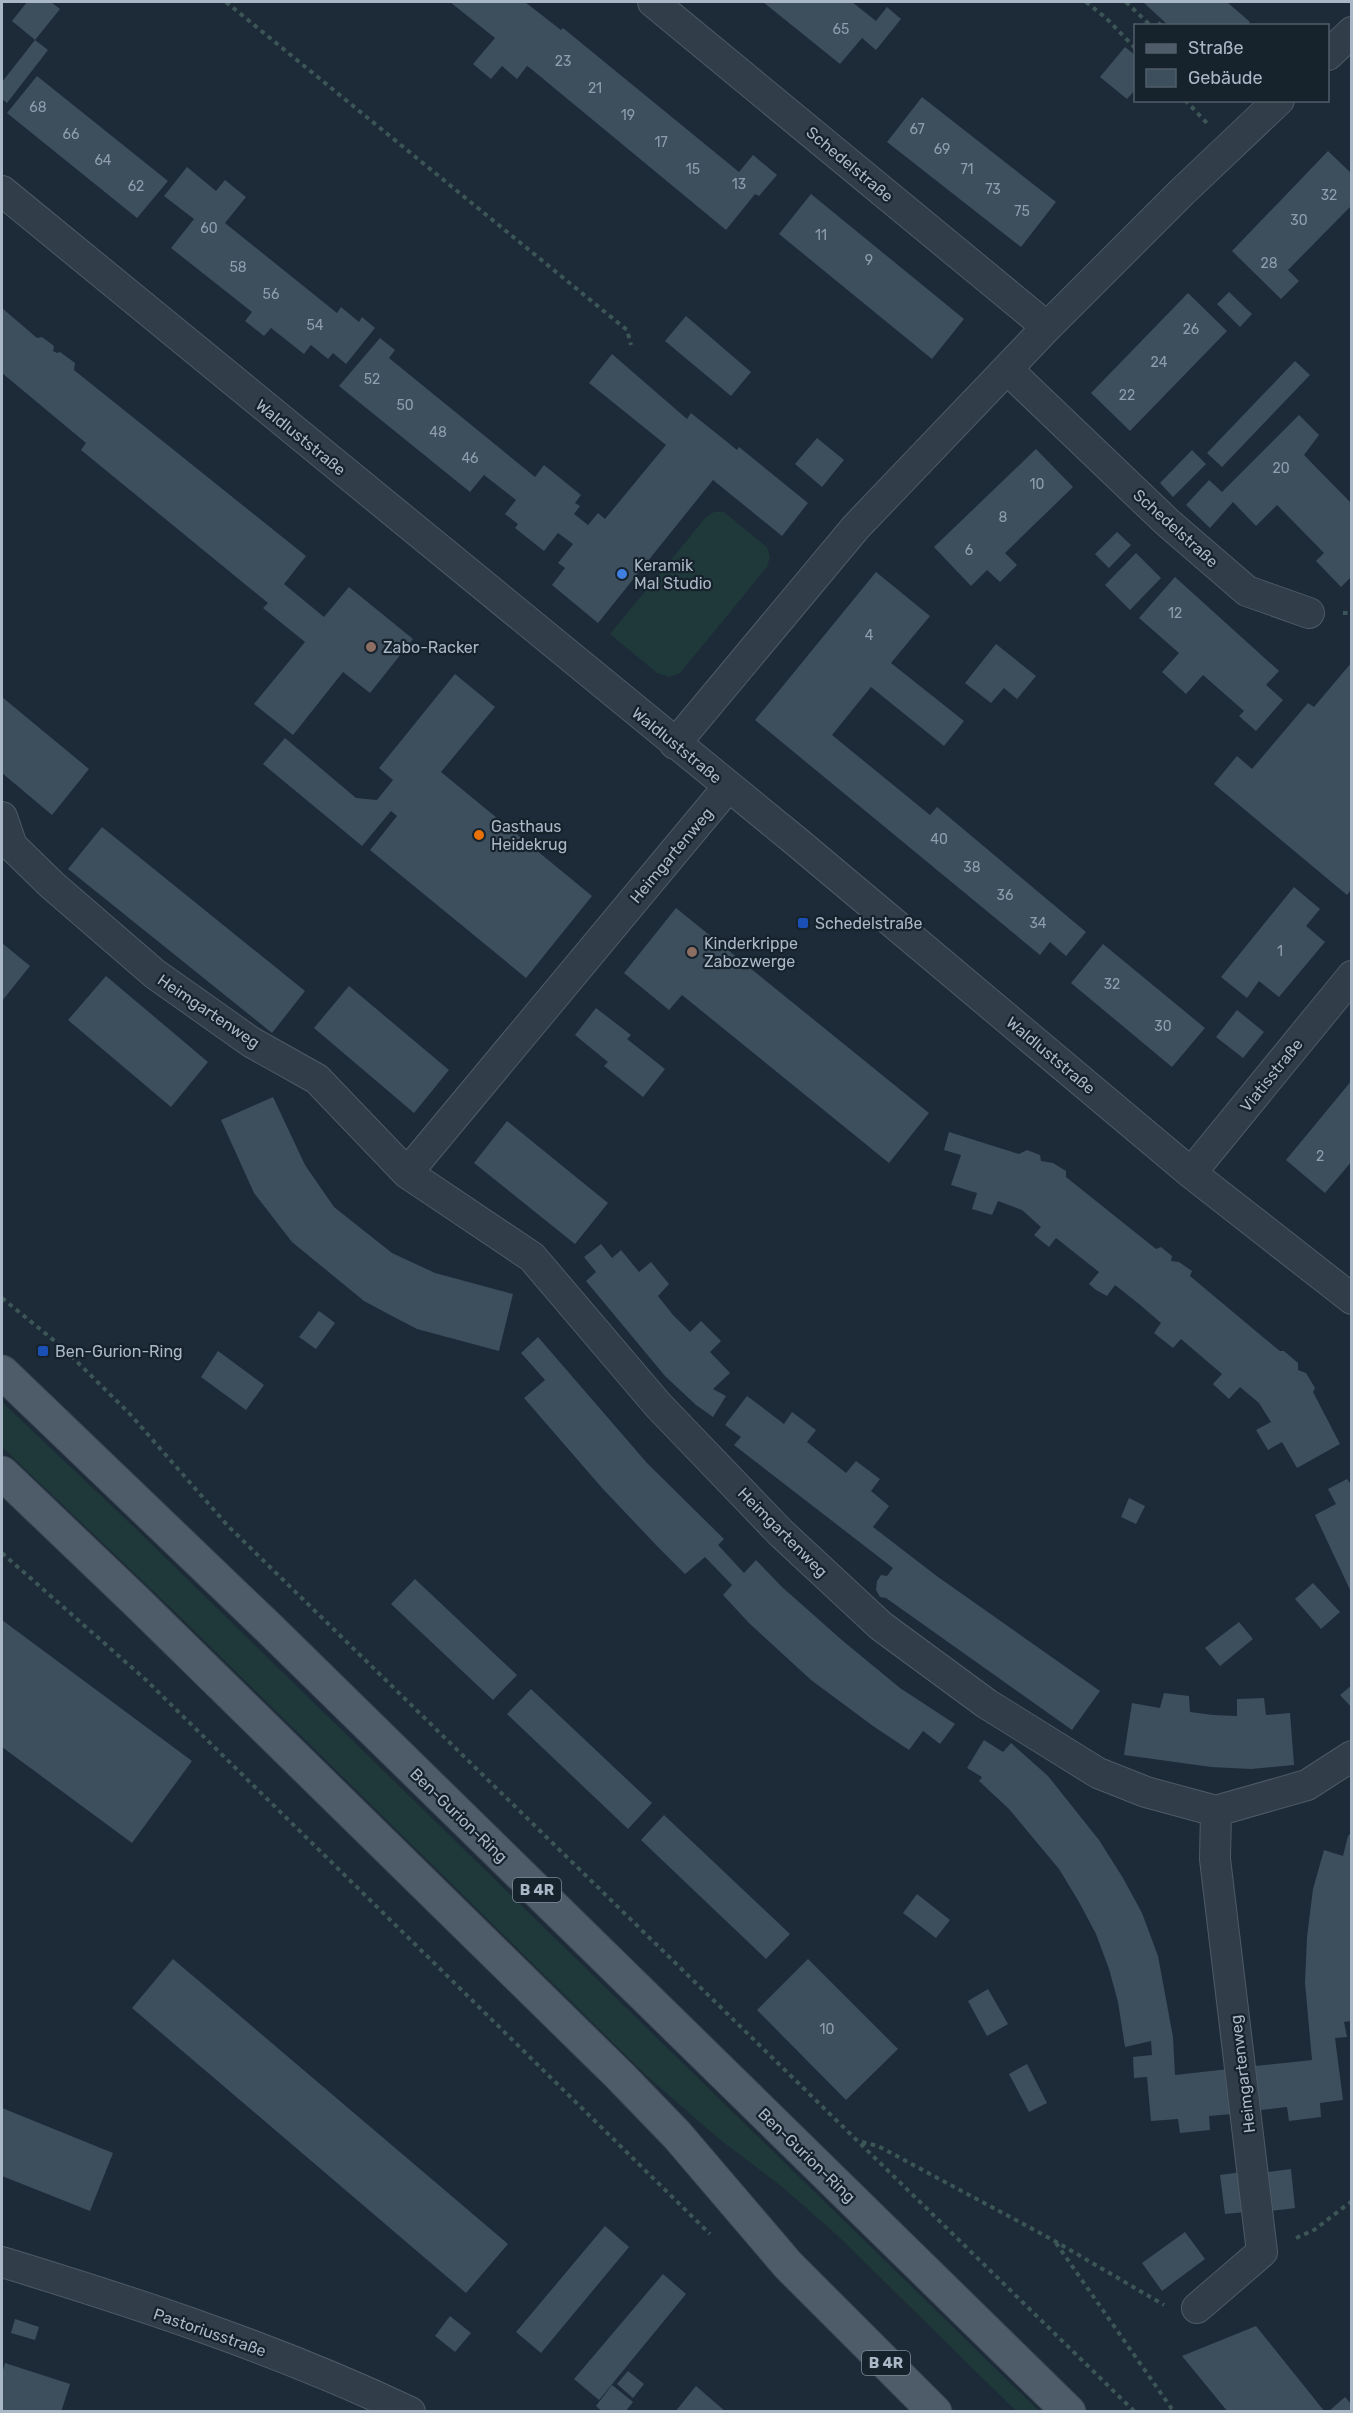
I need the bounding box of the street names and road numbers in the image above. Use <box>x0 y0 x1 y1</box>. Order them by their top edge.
street label: Schedelstraße <box>802 123 897 206</box>
street label: Waldluststraße <box>252 395 350 479</box>
street label: Schedelstraße <box>1129 485 1222 571</box>
street label: Waldluststraße <box>628 703 726 787</box>
street label: Heimgartenweg <box>626 804 717 907</box>
street label: Heimgartenweg <box>154 970 263 1053</box>
street label: Waldluststraße <box>1002 1013 1099 1098</box>
street label: Viatisstraße <box>1236 1035 1307 1116</box>
street label: Heimgartenweg <box>734 1484 831 1581</box>
street label: Ben-Gurion-Ring <box>406 1764 511 1867</box>
road number: B 4R <box>513 1878 561 1902</box>
street label: Heimgartenweg <box>1226 2014 1259 2134</box>
street label: Ben-Gurion-Ring <box>754 2104 859 2207</box>
street label: Pastoriusstraße <box>151 2304 269 2361</box>
road number: B 4R <box>862 2351 910 2375</box>

